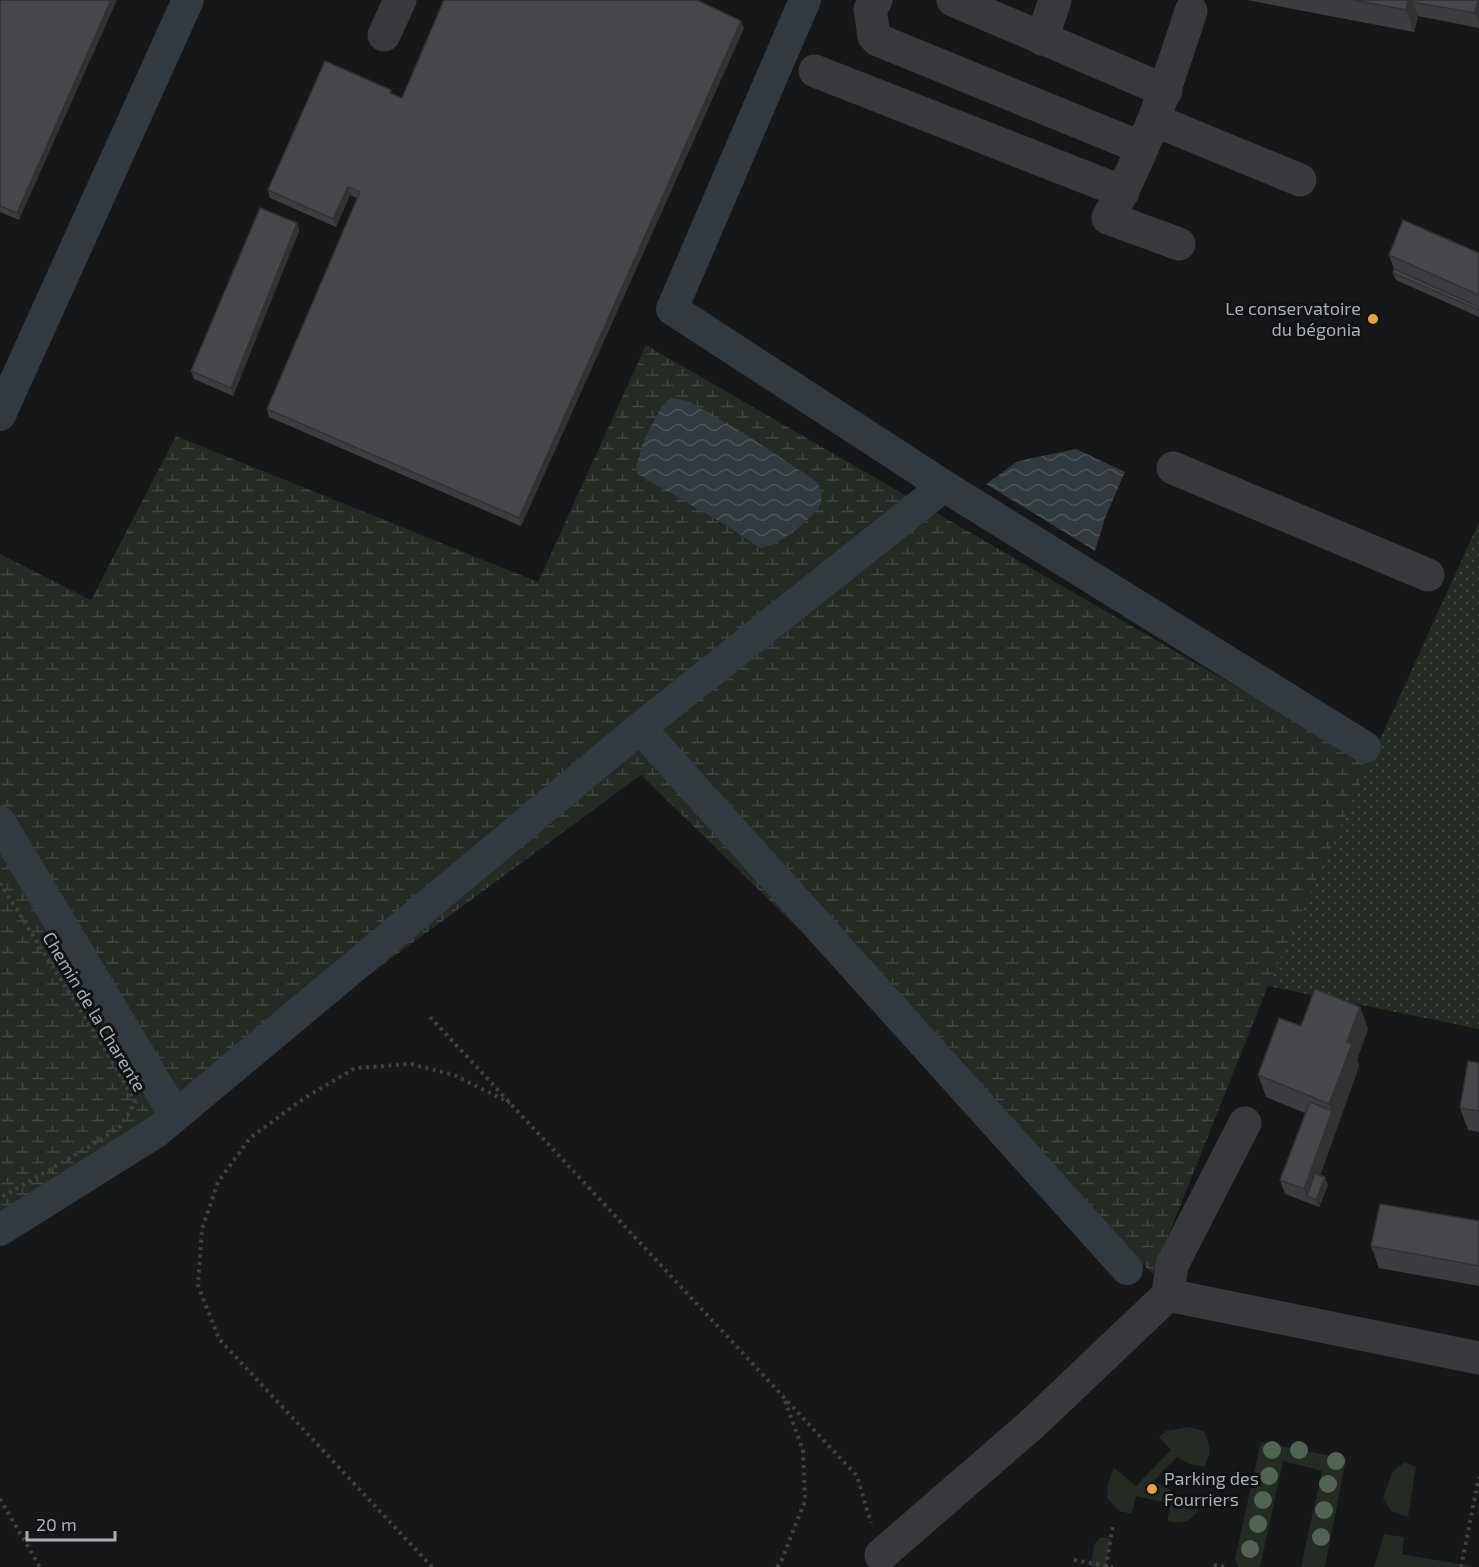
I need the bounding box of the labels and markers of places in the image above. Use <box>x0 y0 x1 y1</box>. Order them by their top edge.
place label: Le conservatoire du bégonia <box>1225 297 1361 340</box>
marker: Le conservatoire du bégonia <box>1366 312 1380 326</box>
place label: Parking des Fourriers <box>1164 1467 1259 1510</box>
marker: Parking des Fourriers <box>1145 1482 1159 1496</box>

